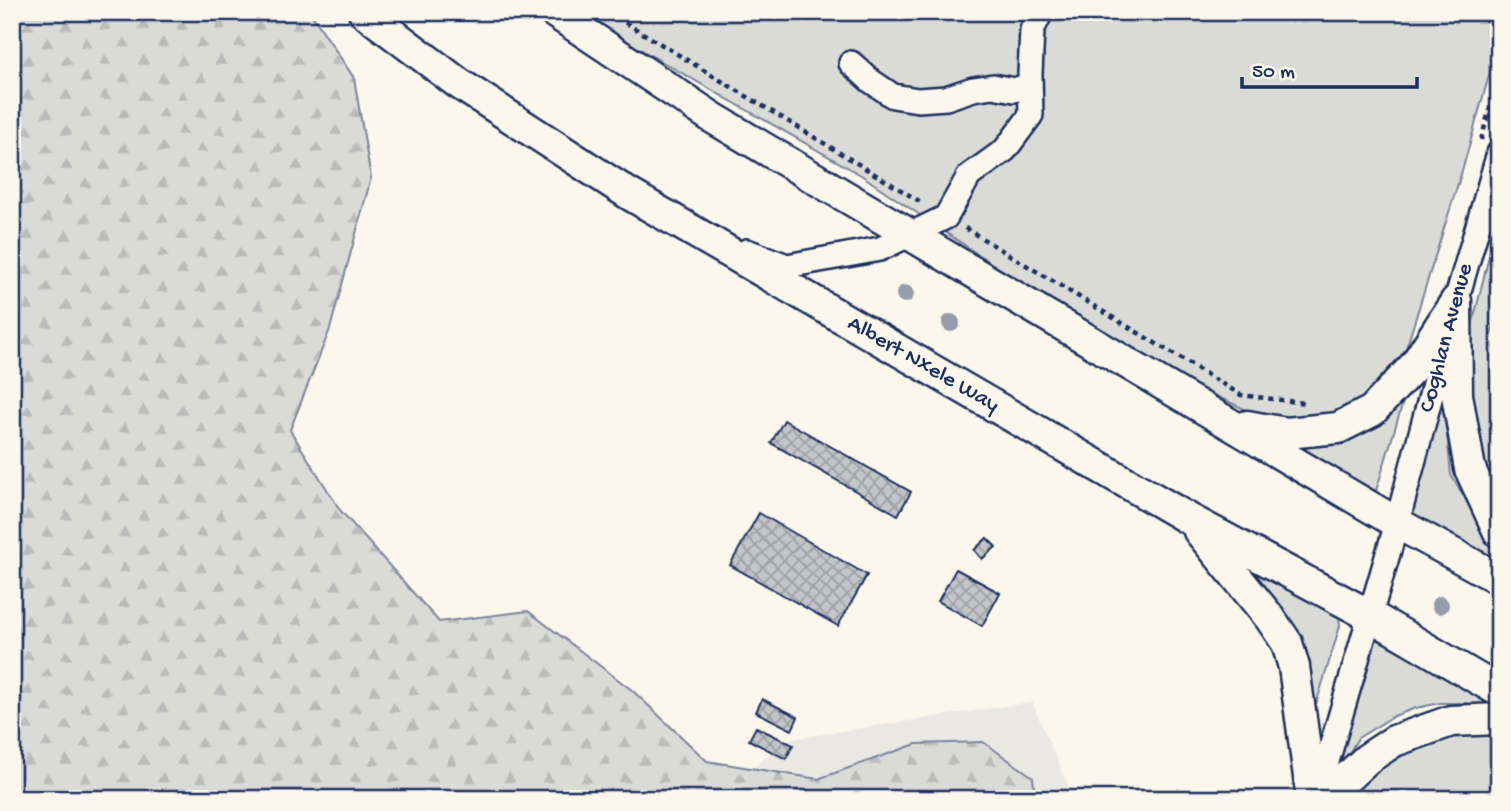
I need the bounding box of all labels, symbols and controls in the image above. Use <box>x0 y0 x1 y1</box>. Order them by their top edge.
scale bar <box>1242 46 1416 90</box>
text: 50 m <box>1252 61 1295 86</box>
street label: Coghlan Avenue <box>1414 259 1480 415</box>
street label: Albert Nxele Way <box>842 311 1004 419</box>

